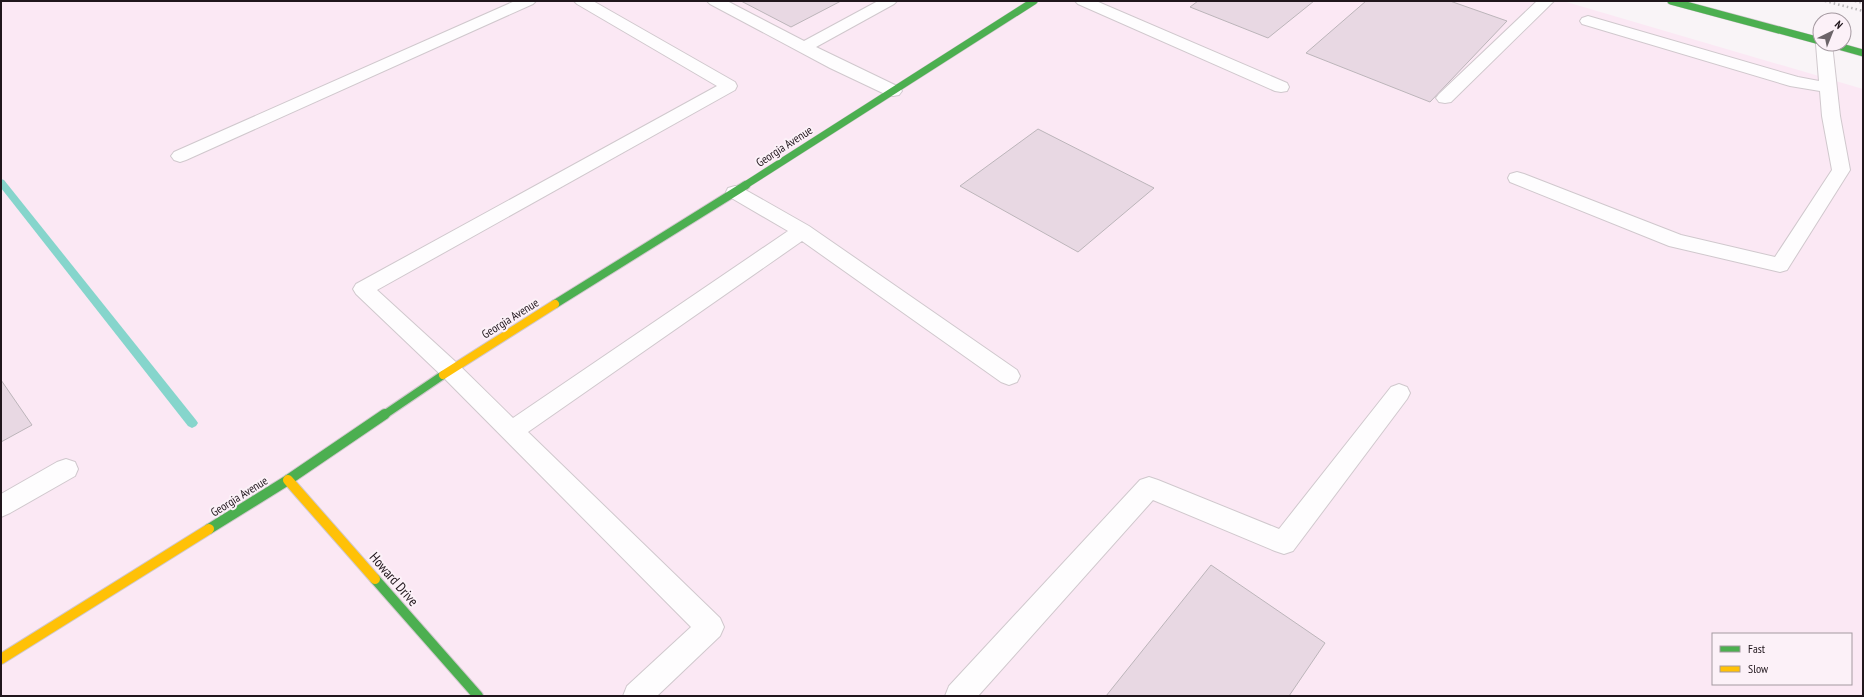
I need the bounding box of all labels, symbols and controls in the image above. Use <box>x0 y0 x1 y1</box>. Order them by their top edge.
north arrow <box>1812 12 1852 52</box>
text: N <box>1832 18 1846 32</box>
street label: Georgia Avenue <box>753 122 815 170</box>
street label: Georgia Avenue <box>479 295 541 341</box>
street label: Georgia Avenue <box>208 473 270 519</box>
street label: Howard Drive <box>366 548 422 610</box>
legend <box>1712 633 1852 685</box>
text: Fast <box>1748 641 1766 656</box>
text: Slow <box>1748 661 1769 676</box>

